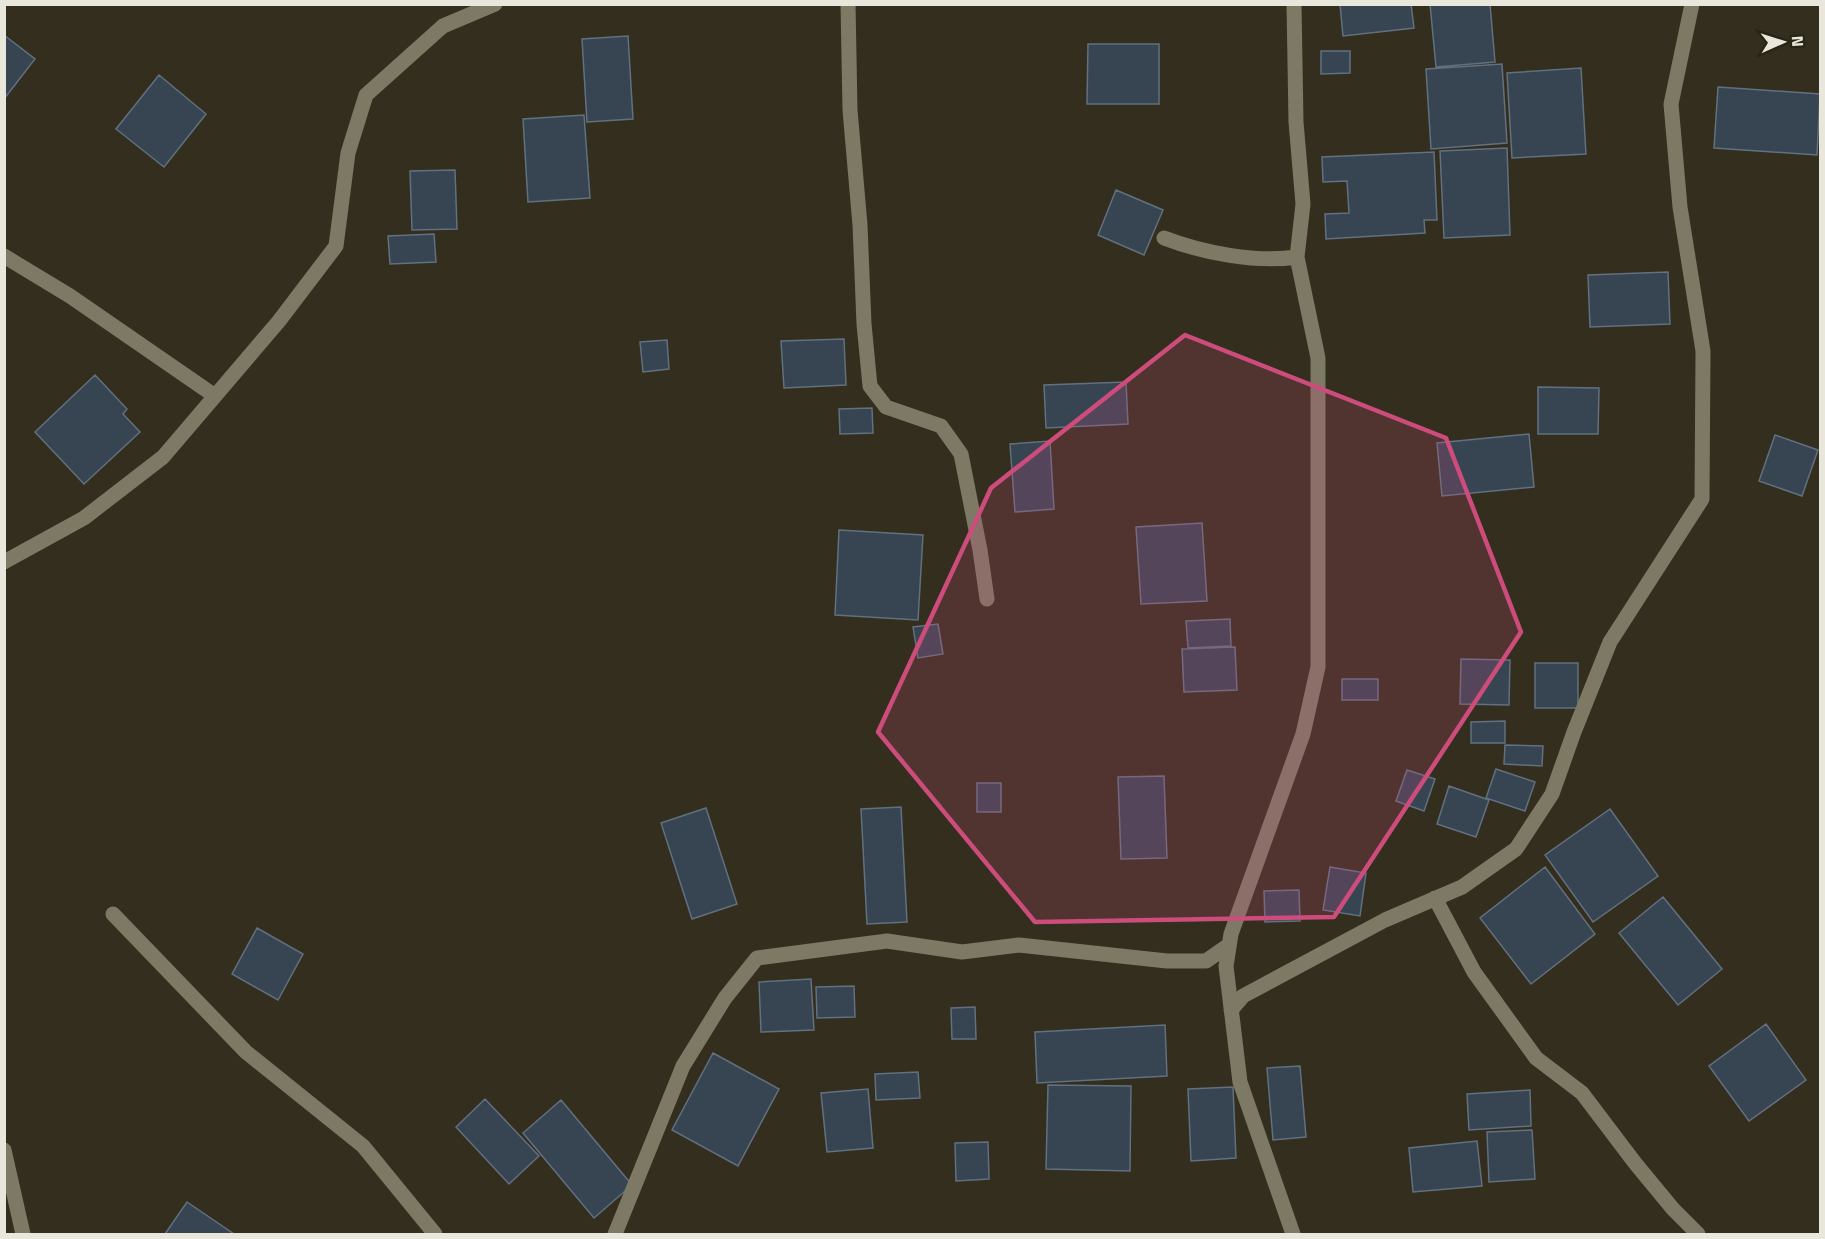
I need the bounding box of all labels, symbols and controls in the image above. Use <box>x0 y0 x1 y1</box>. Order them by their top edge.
north arrow <box>1753 12 1813 72</box>
text: N <box>1786 35 1810 47</box>

